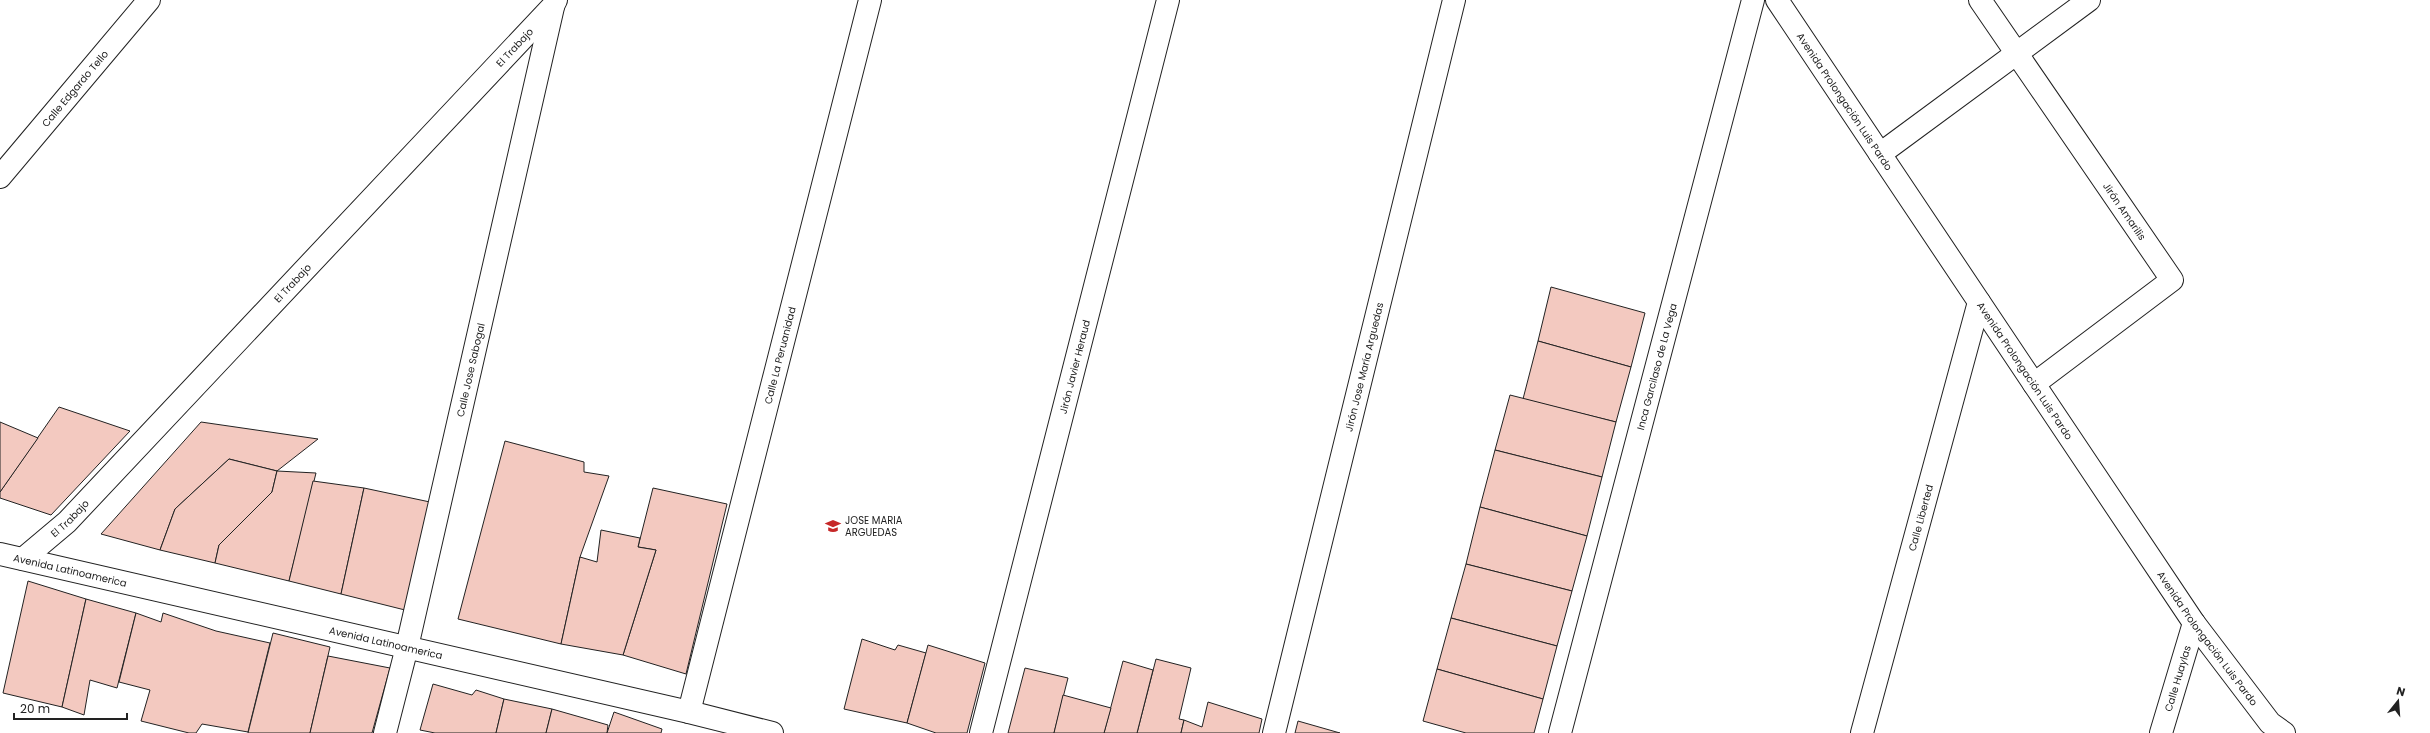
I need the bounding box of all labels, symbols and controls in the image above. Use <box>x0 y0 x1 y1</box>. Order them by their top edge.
street label: El Trabajo <box>492 24 537 70</box>
street label: Avenida Prolongación Luis Pardo <box>1793 29 1896 173</box>
street label: Calle Edgardo Tello <box>38 47 111 130</box>
street label: Jirón Amarilis <box>2100 179 2150 243</box>
street label: El Trabajo <box>270 260 314 306</box>
street label: Avenida Prolongación Luis Pardo <box>1974 299 2077 443</box>
street label: Jirón Jose María Arguedas <box>1341 301 1387 433</box>
street label: Inca Garcilaso de La Vega <box>1633 301 1680 432</box>
street label: Calle La Peruanidad <box>760 305 799 406</box>
street label: Jirón Javier Heraud <box>1055 318 1094 415</box>
street label: Calle Jose Sabogal <box>452 321 488 418</box>
street label: Calle Liberted <box>1904 483 1937 553</box>
street label: El Trabajo <box>47 496 92 540</box>
place label: JOSE MARIA ARGUEDAS <box>845 513 903 540</box>
school or university icon: JOSE MARIA ARGUEDAS <box>824 517 842 535</box>
street label: Avenida Latinoamerica <box>12 550 128 590</box>
street label: Avenida Prolongación Luis Pardo <box>2154 568 2262 709</box>
street label: Avenida Latinoamerica <box>328 622 444 663</box>
street label: Calle Huaylas <box>2160 643 2194 713</box>
north arrow <box>2378 681 2418 721</box>
text: N <box>2395 683 2407 700</box>
scale bar <box>14 695 127 721</box>
text: 20 m <box>20 700 50 717</box>

